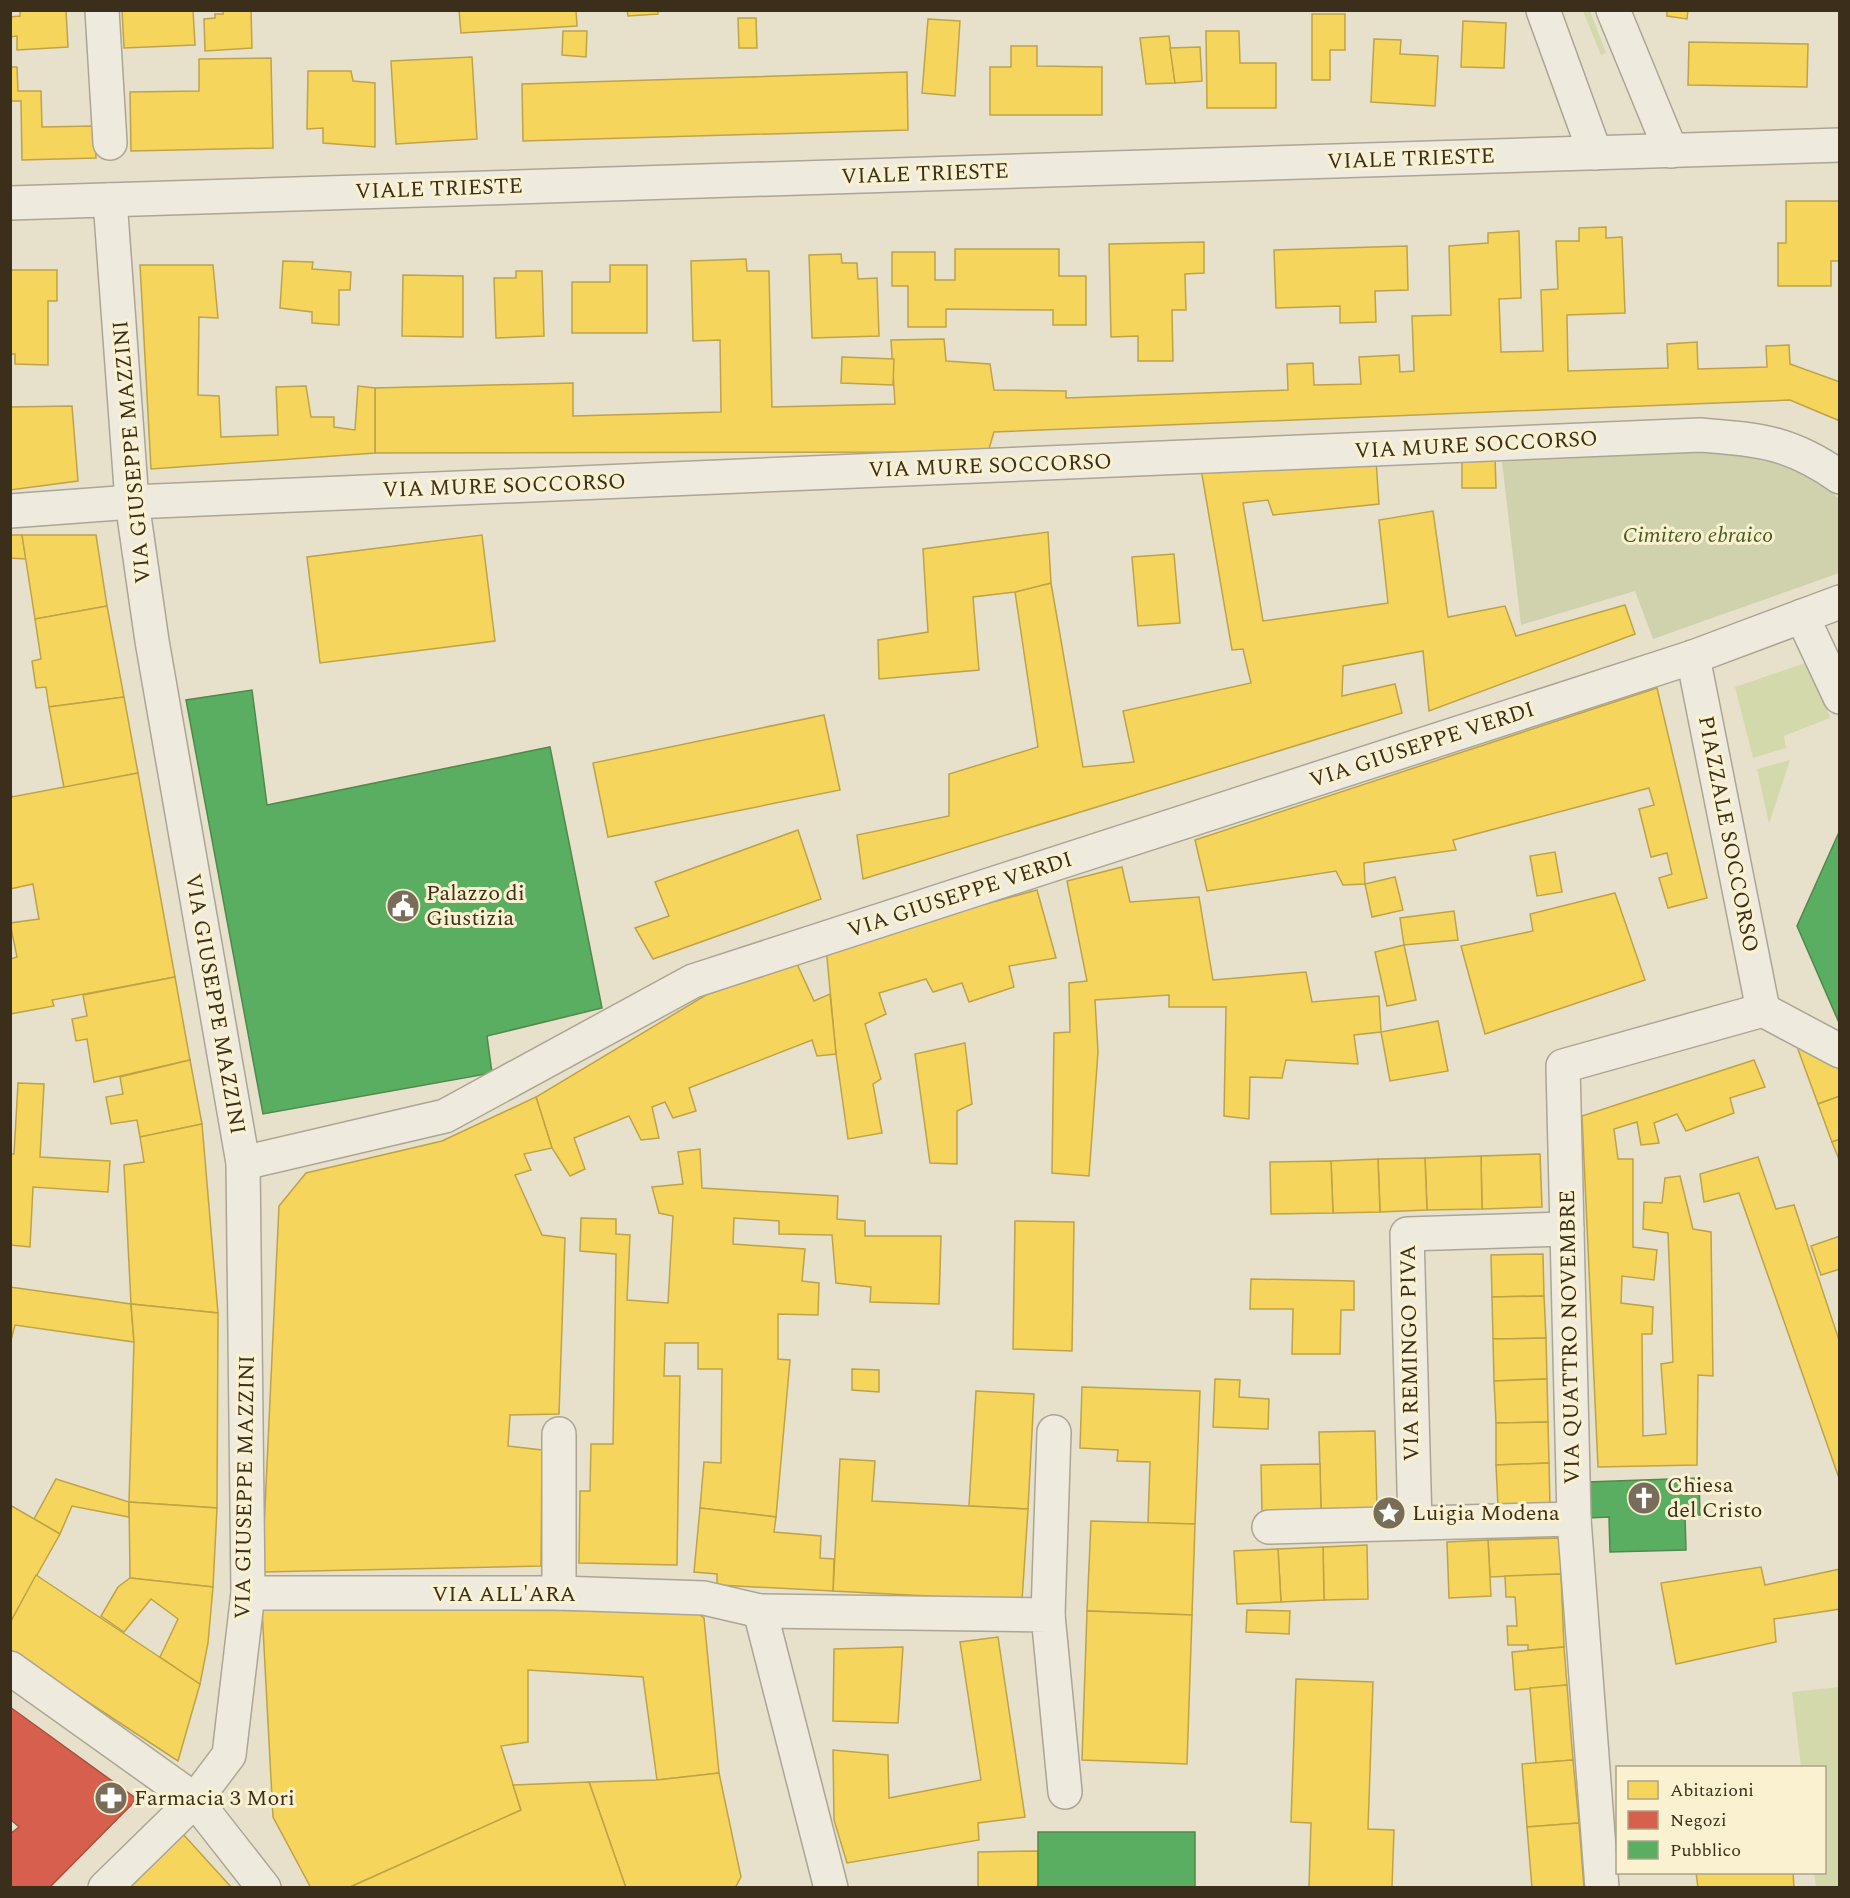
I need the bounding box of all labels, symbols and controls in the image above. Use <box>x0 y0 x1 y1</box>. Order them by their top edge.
street label: VIALE TRIESTE <box>1326 140 1496 178</box>
street label: VIALE TRIESTE <box>840 155 1010 193</box>
street label: VIALE TRIESTE <box>354 170 524 208</box>
street label: VIA GIUSEPPE MAZZINI <box>104 319 160 585</box>
street label: VIA MURE SOCCORSO <box>1354 422 1598 468</box>
street label: VIA MURE SOCCORSO <box>868 445 1112 487</box>
street label: VIA MURE SOCCORSO <box>382 465 626 507</box>
park label: Cimitero ebraico <box>1623 519 1773 552</box>
street label: VIA GIUSEPPE VERDI <box>1305 693 1539 797</box>
street label: PIAZZALE SOCCORSO <box>1689 713 1767 955</box>
street label: VIA GIUSEPPE VERDI <box>843 843 1077 947</box>
street label: VIA GIUSEPPE MAZZINI <box>176 871 254 1137</box>
place label: Palazzo di Giustizia <box>426 877 525 935</box>
public building icon: Palazzo di Giustizia <box>385 888 421 924</box>
street label: VIA QUATTRO NOVEMBRE <box>1551 1189 1589 1485</box>
street label: VIA REMINGO PIVA <box>1392 1244 1428 1462</box>
street label: VIA GIUSEPPE MAZZINI <box>226 1355 264 1619</box>
place label: Chiesa del Cristo <box>1667 1469 1762 1527</box>
church icon: Chiesa del Cristo <box>1626 1480 1662 1516</box>
place icon: Luigia Modena <box>1371 1495 1407 1531</box>
place label: Luigia Modena <box>1412 1497 1560 1530</box>
street label: VIA ALL'ARA <box>432 1578 576 1611</box>
legend <box>1616 1766 1826 1874</box>
text: Abitazioni <box>1670 1777 1754 1804</box>
pharmacy icon: Farmacia 3 Mori <box>93 1780 129 1816</box>
place label: Farmacia 3 Mori <box>134 1782 295 1815</box>
text: Negozi <box>1670 1807 1727 1834</box>
text: Pubblico <box>1670 1837 1741 1864</box>

